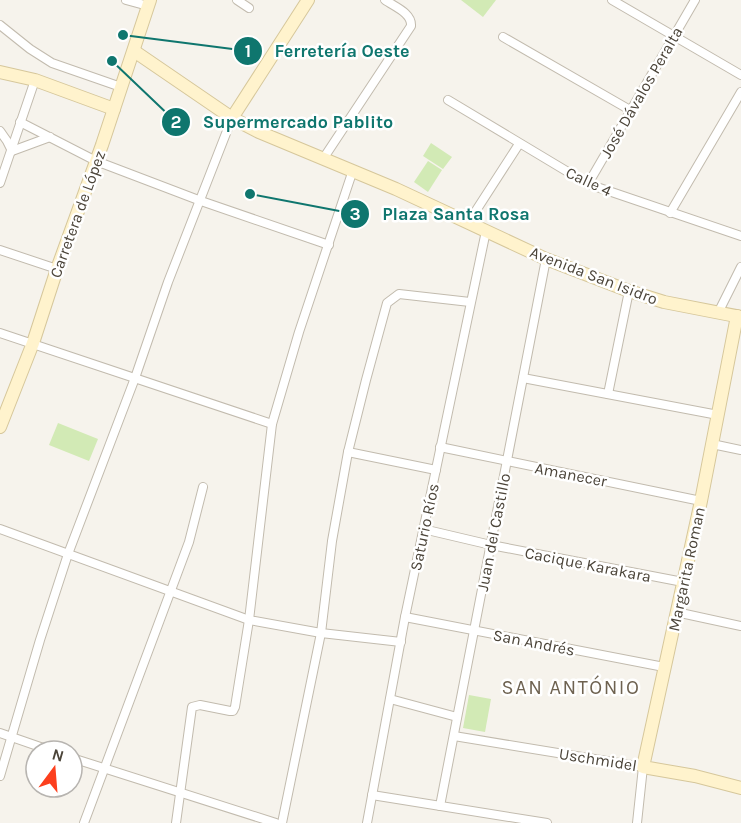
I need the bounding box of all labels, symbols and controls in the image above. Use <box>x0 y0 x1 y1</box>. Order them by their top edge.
street label: José Dávalos Peralta <box>596 23 687 161</box>
callout: Ferretería Oeste <box>233 33 422 69</box>
text: 1 <box>245 40 251 62</box>
text: Ferretería Oeste <box>274 40 410 62</box>
callout: Supermercado Pablito <box>161 104 406 140</box>
text: 2 <box>171 111 181 133</box>
text: Supermercado Pablito <box>203 111 393 133</box>
street label: Carretera de López <box>46 148 109 280</box>
street label: Calle 4 <box>563 163 615 200</box>
callout: Plaza Santa Rosa <box>340 196 542 232</box>
text: 3 <box>349 203 361 225</box>
text: Plaza Santa Rosa <box>382 203 530 225</box>
street label: Avenida San Isidro <box>527 242 660 309</box>
street label: Amanecer <box>533 458 609 491</box>
street label: Juan del Castillo <box>473 471 514 593</box>
street label: Saturio Ríos <box>406 482 443 573</box>
street label: Margarita Roman <box>664 505 709 633</box>
street label: Cacique Karakara <box>523 543 653 586</box>
street label: San Andrés <box>492 625 576 660</box>
district label: SAN ANTÓNIO <box>502 675 640 699</box>
north arrow <box>24 739 84 799</box>
text: N <box>50 744 66 766</box>
street label: Uschmidel <box>558 744 638 775</box>

